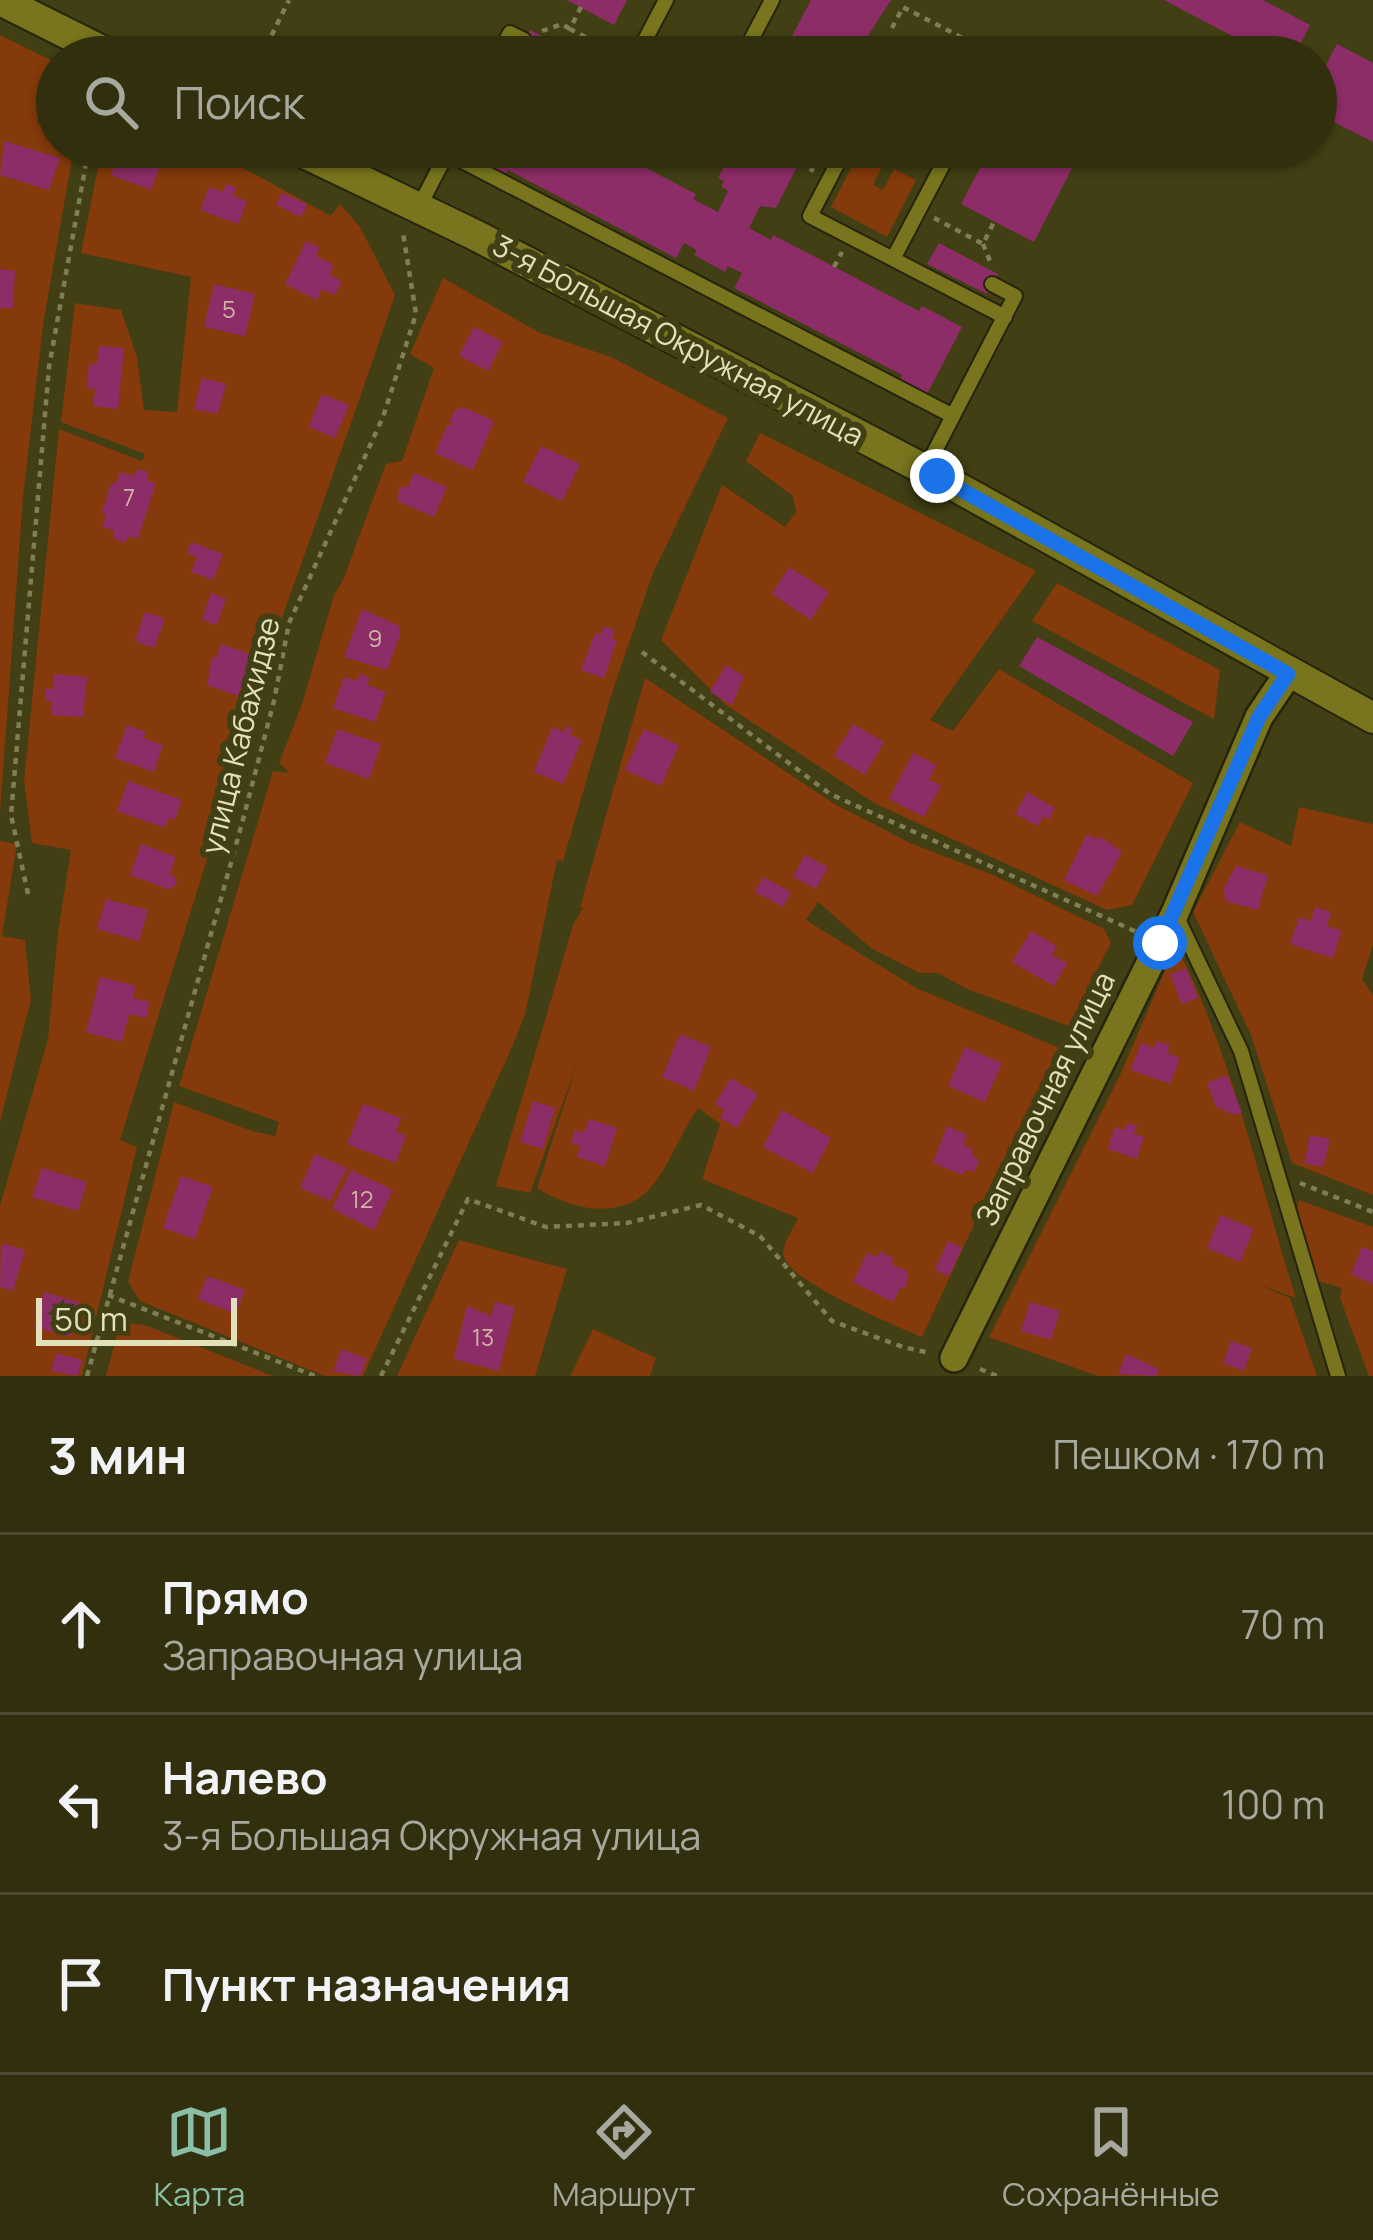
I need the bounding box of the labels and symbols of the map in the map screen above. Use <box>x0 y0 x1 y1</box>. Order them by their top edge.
street label: 3-я Большая Окружная улица <box>486 224 871 455</box>
house number: 5 <box>222 292 236 325</box>
route end <box>910 449 964 503</box>
house number: 7 <box>123 480 135 513</box>
street label: улица Кабахидзе <box>190 613 289 858</box>
house number: 9 <box>368 621 382 654</box>
route start <box>1133 916 1187 970</box>
street label: Заправочная улица <box>965 964 1124 1232</box>
house number: 12 <box>350 1182 374 1215</box>
scale bar <box>36 1292 237 1345</box>
house number: 13 <box>472 1320 494 1353</box>

